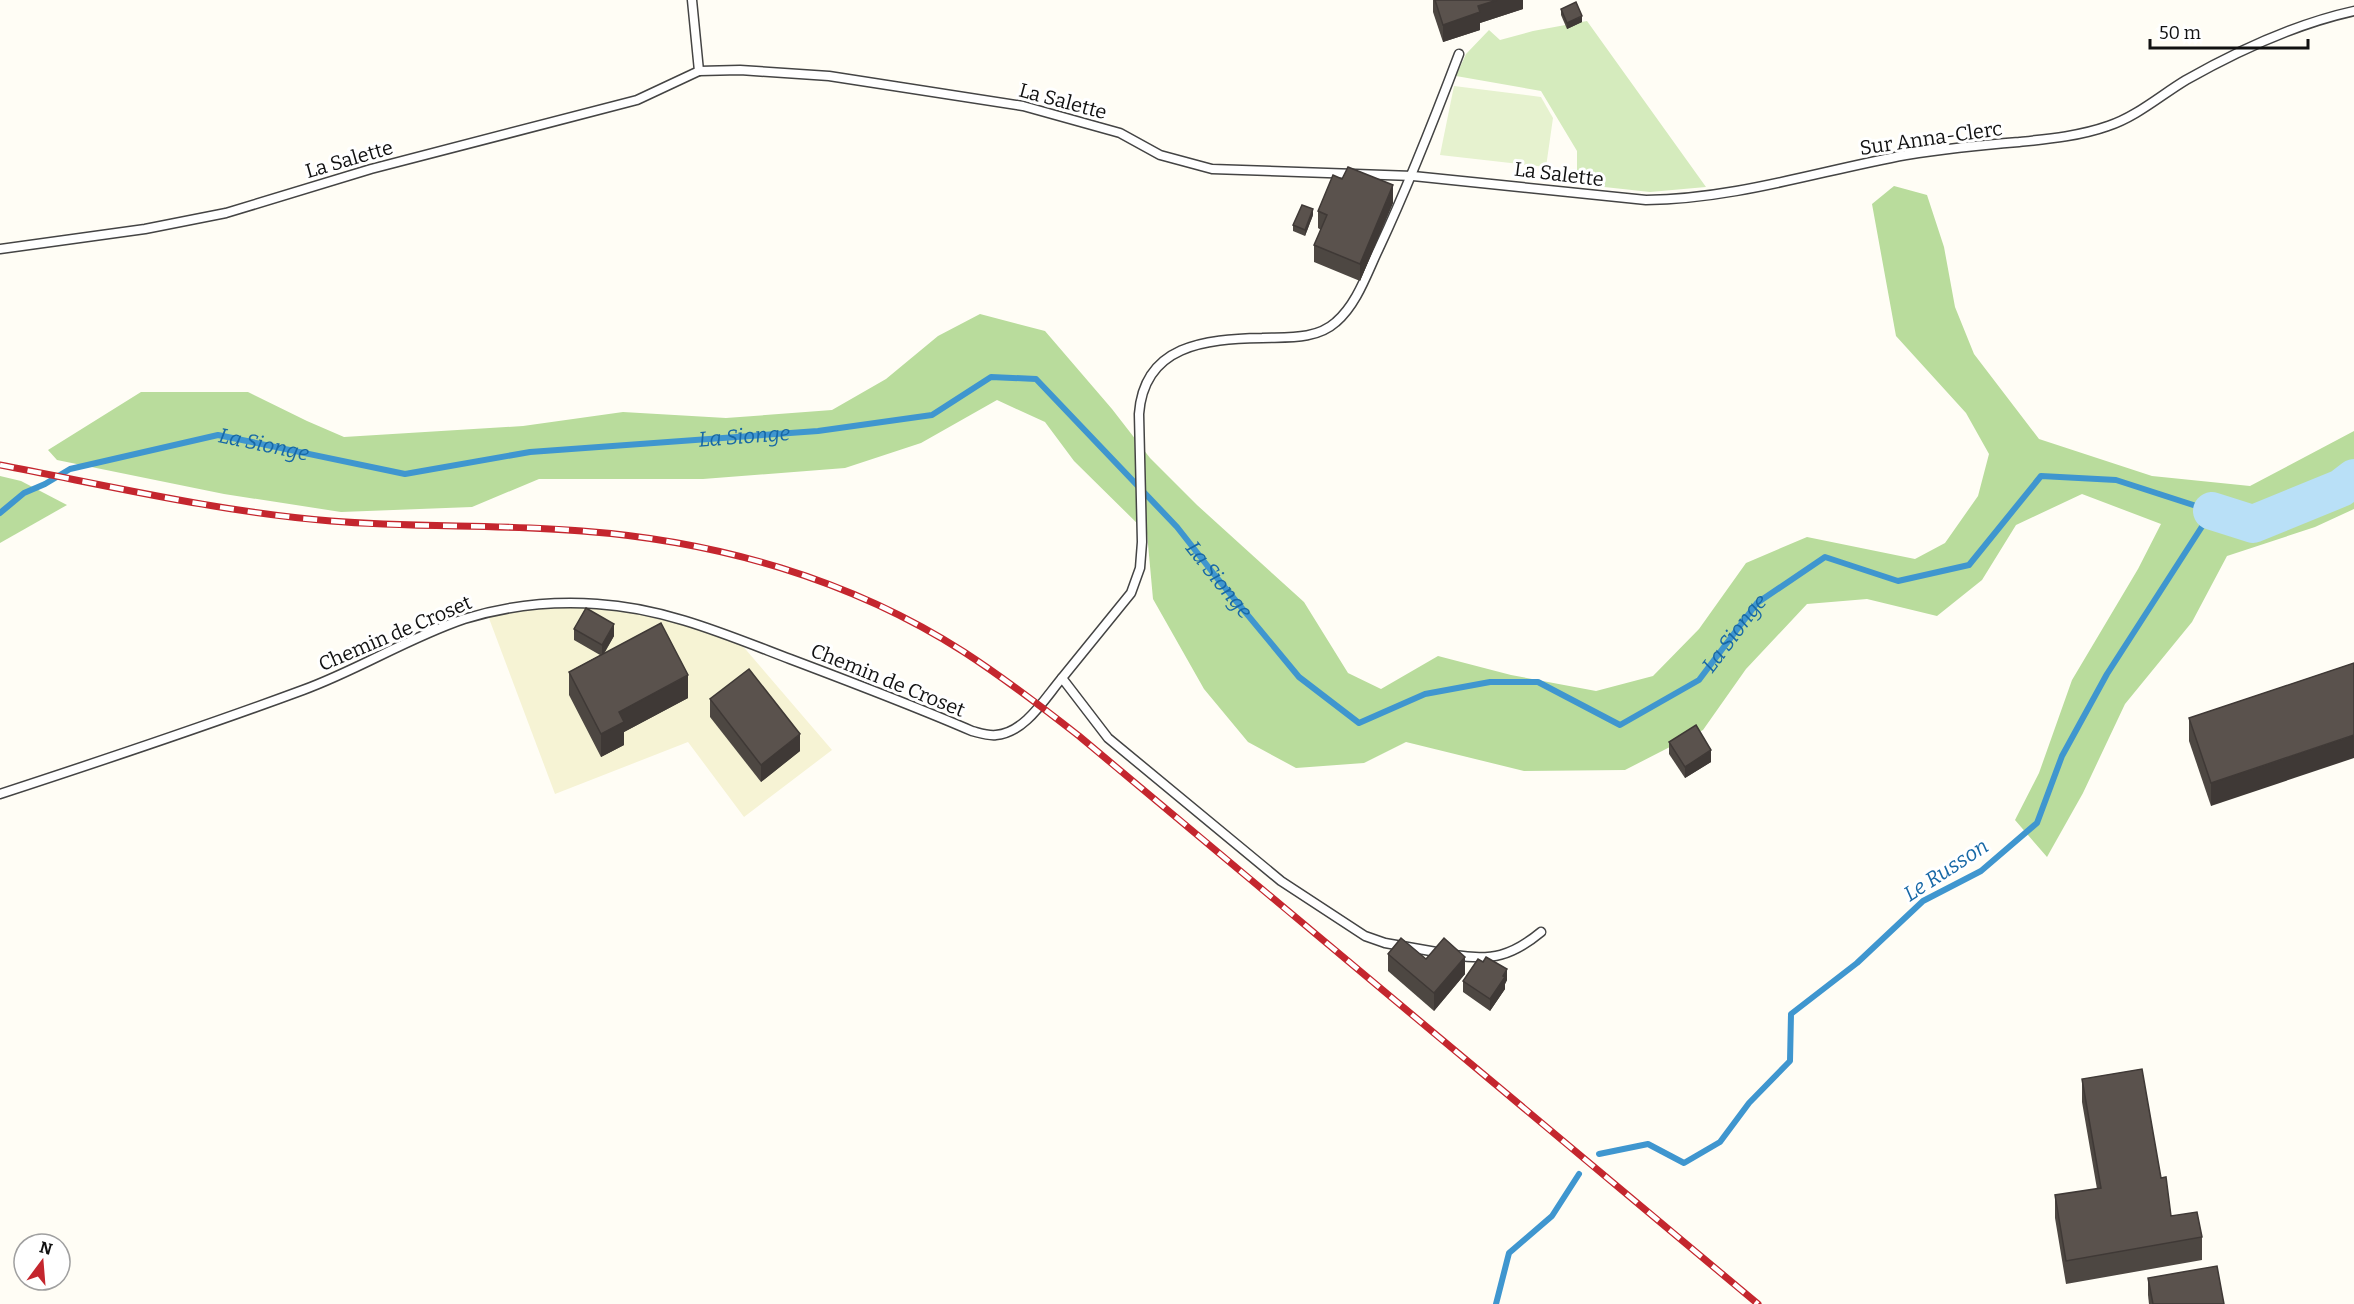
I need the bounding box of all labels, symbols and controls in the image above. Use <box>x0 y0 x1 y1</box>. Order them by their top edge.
scale bar <box>2150 12 2308 50</box>
text: 50 m <box>2159 22 2201 44</box>
street label: La Salette <box>1016 78 1110 124</box>
street label: Sur Anna-Clerc <box>1858 116 2004 160</box>
street label: La Salette <box>302 135 396 183</box>
street label: La Salette <box>1513 157 1605 191</box>
water label: La Sionge <box>698 420 792 453</box>
water label: La Sionge <box>216 422 312 467</box>
water label: La Sionge <box>1180 536 1258 624</box>
water label: La Sionge <box>1696 587 1771 678</box>
street label: Chemin de Croset <box>315 590 475 676</box>
street label: Chemin de Croset <box>807 638 969 722</box>
water label: Le Russon <box>1899 833 1993 907</box>
north arrow <box>12 1232 72 1292</box>
text: N <box>37 1237 55 1259</box>

